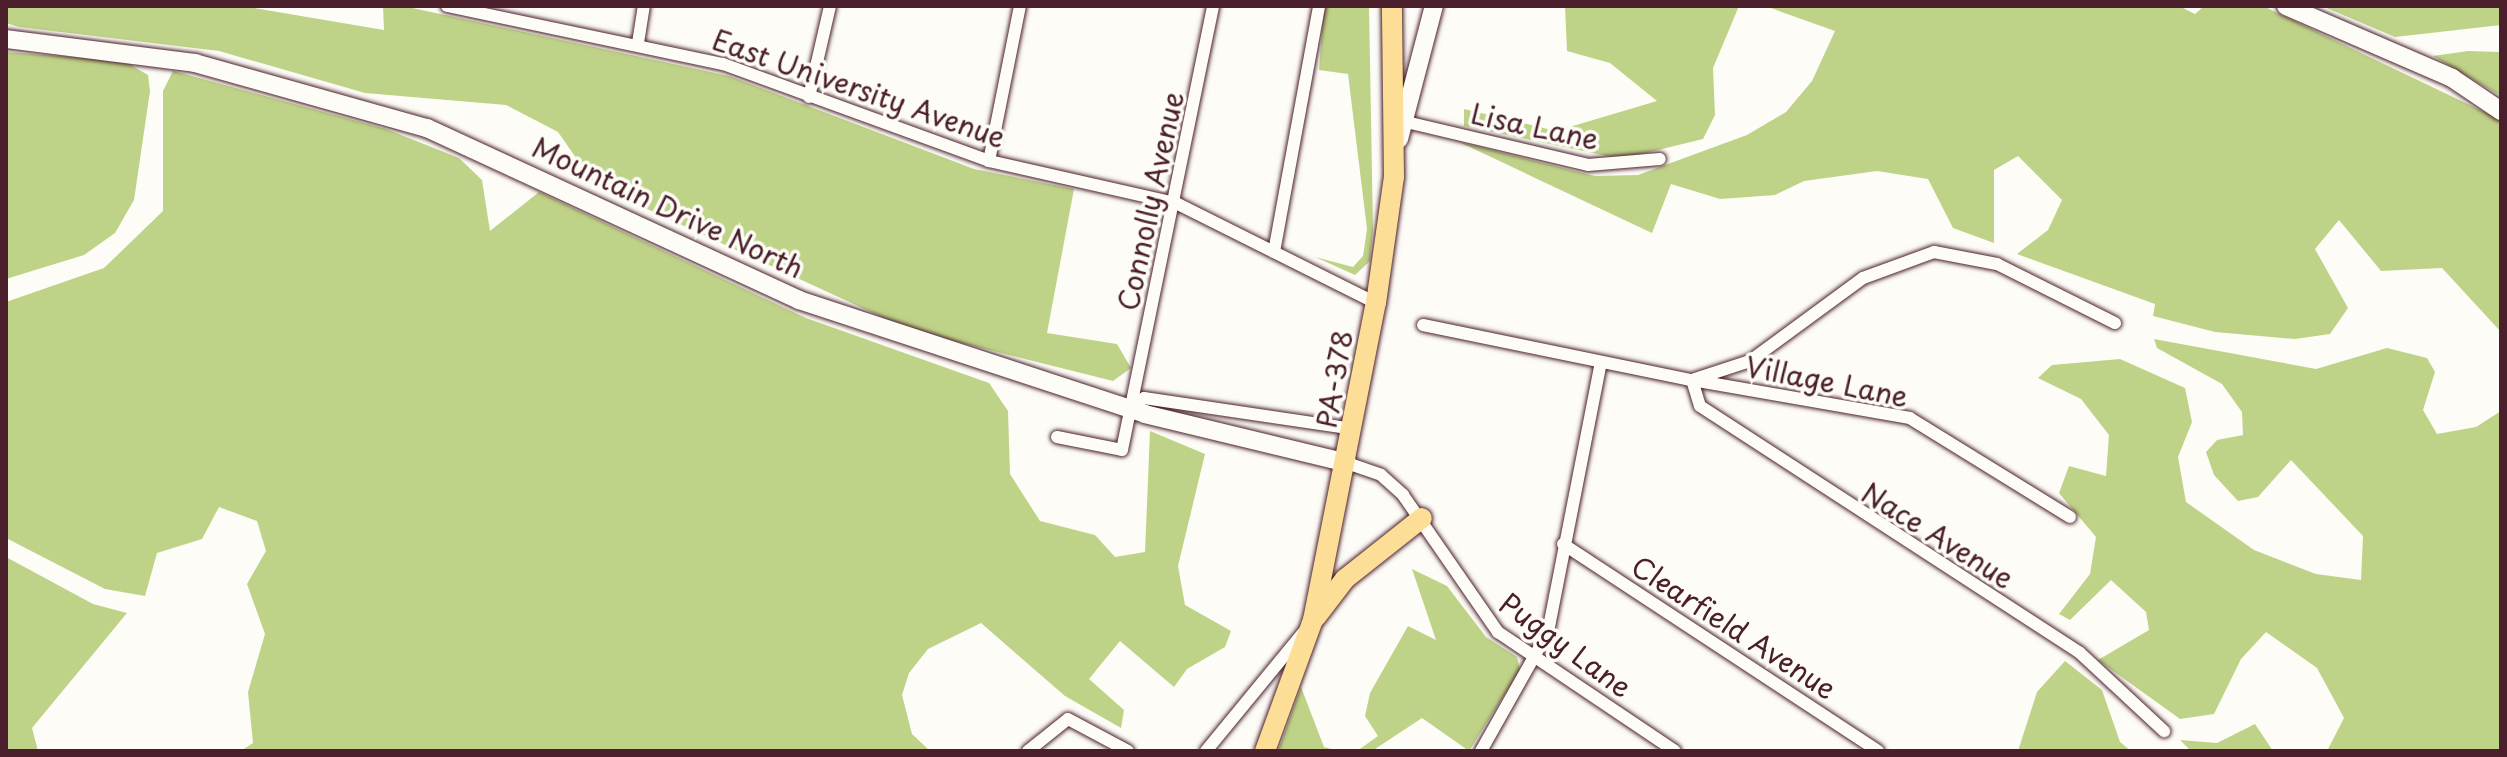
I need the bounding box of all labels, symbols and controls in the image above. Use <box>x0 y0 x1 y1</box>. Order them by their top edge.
street label: East University Avenue <box>709 22 1009 154</box>
street label: Connolly Avenue <box>1110 88 1190 314</box>
street label: Lisa Lane <box>1469 96 1601 156</box>
street label: Mountain Drive North <box>527 129 809 285</box>
street label: PA-378 <box>1309 328 1359 430</box>
street label: Village Lane <box>1743 349 1911 413</box>
street label: Nace Avenue <box>1856 475 2020 595</box>
street label: Clearfield Avenue <box>1626 549 1842 705</box>
street label: Puggy Lane <box>1493 586 1639 704</box>

